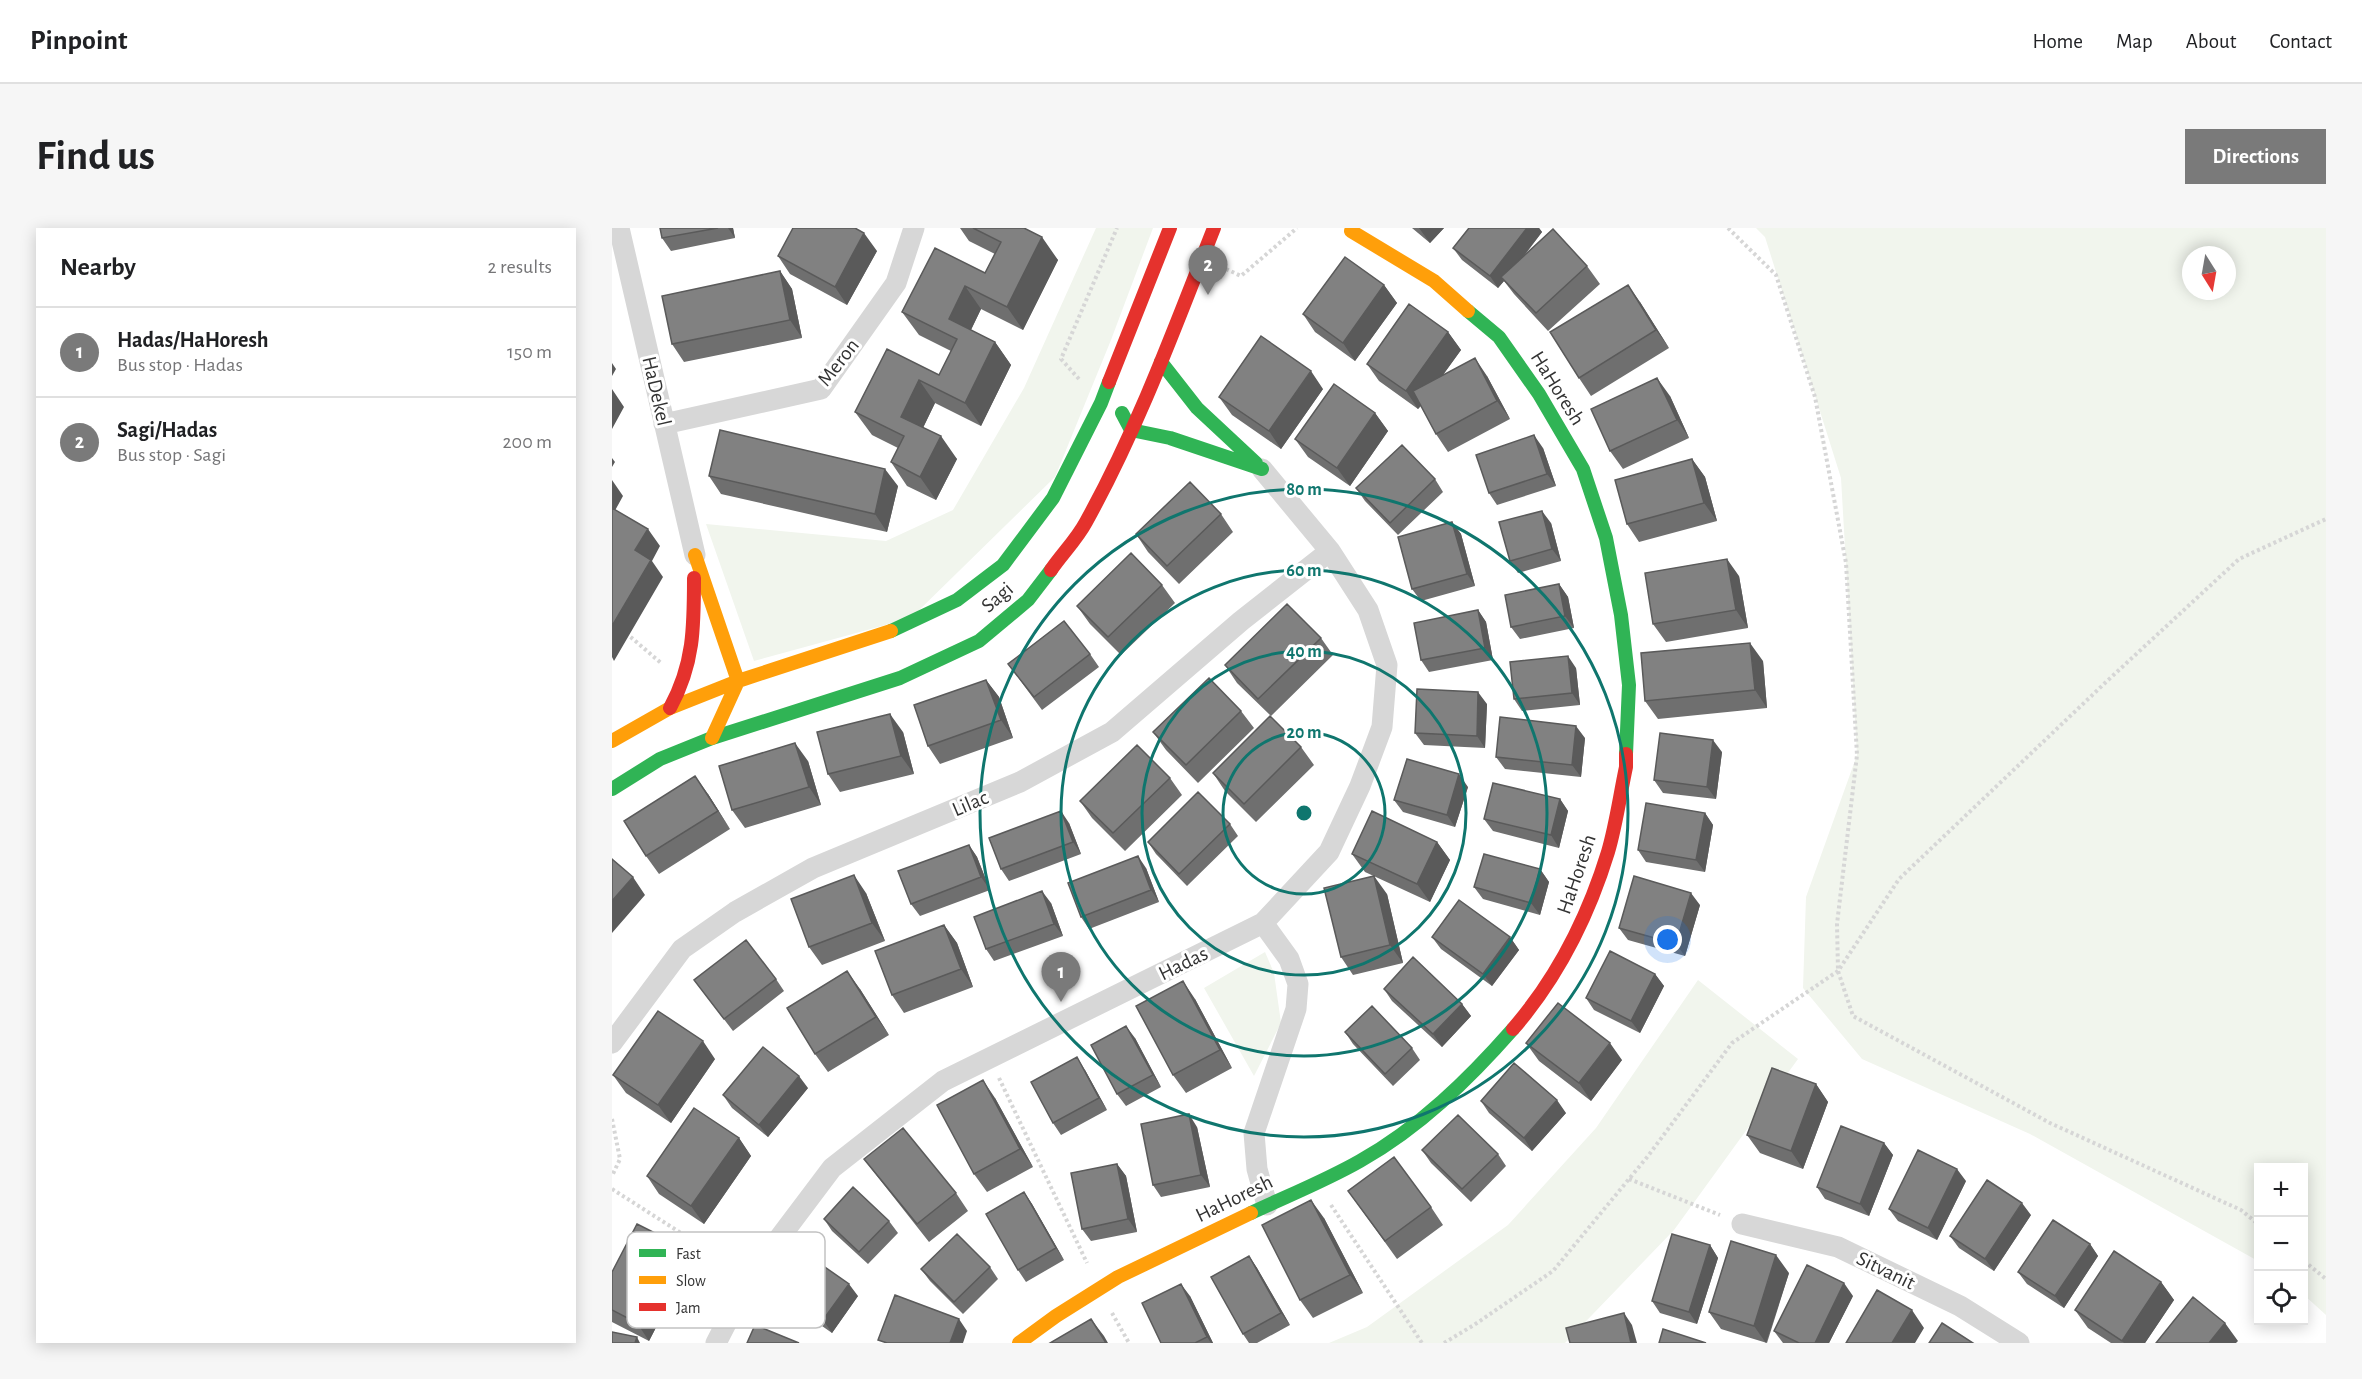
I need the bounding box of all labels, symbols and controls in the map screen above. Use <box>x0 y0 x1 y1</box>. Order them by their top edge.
text: Pinpoint <box>30 27 128 55</box>
text: Home <box>2032 31 2083 52</box>
text: Map <box>2116 31 2153 52</box>
text: About <box>2186 31 2236 52</box>
text: Contact <box>2269 31 2332 52</box>
button: Directions <box>2185 129 2326 184</box>
text: Find us <box>36 135 155 177</box>
pin: 2 <box>1188 245 1228 295</box>
north arrow <box>2182 246 2236 300</box>
text: Nearby <box>60 254 136 280</box>
text: 2 results <box>488 257 552 277</box>
text: Hadas/HaHoresh <box>117 329 269 351</box>
street label: Meron <box>814 335 863 390</box>
text: 1 <box>76 342 83 362</box>
text: 150 m <box>507 342 552 362</box>
street label: HaHoresh <box>1527 348 1588 429</box>
street label: HaDekel <box>638 354 675 428</box>
text: Bus stop · Hadas <box>117 355 243 375</box>
text: Sagi/Hadas <box>117 419 217 441</box>
text: 2 <box>75 432 84 452</box>
text: 200 m <box>502 432 552 452</box>
text: Bus stop · Sagi <box>117 445 226 465</box>
text: 80 m <box>1286 481 1322 499</box>
text: 60 m <box>1286 562 1322 580</box>
street label: Sagi <box>977 578 1017 617</box>
text: 40 m <box>1286 643 1322 661</box>
text: 20 m <box>1286 724 1322 742</box>
street label: Lilac <box>949 787 991 820</box>
centre of rings <box>1294 803 1314 823</box>
street label: HaHoresh <box>1553 832 1600 917</box>
your location <box>1653 925 1682 954</box>
street label: Hadas <box>1155 943 1211 984</box>
pin: 1 <box>1042 952 1080 1002</box>
map controls <box>2254 1163 2308 1325</box>
button: + <box>2254 1163 2308 1217</box>
street label: HaHoresh <box>1192 1171 1276 1226</box>
button: − <box>2254 1217 2308 1271</box>
legend <box>627 1232 825 1328</box>
text: Fast <box>676 1246 701 1262</box>
street label: Sitvanit <box>1853 1247 1919 1294</box>
button: locate <box>2254 1271 2308 1325</box>
text: Slow <box>676 1273 706 1289</box>
text: Jam <box>676 1300 701 1316</box>

